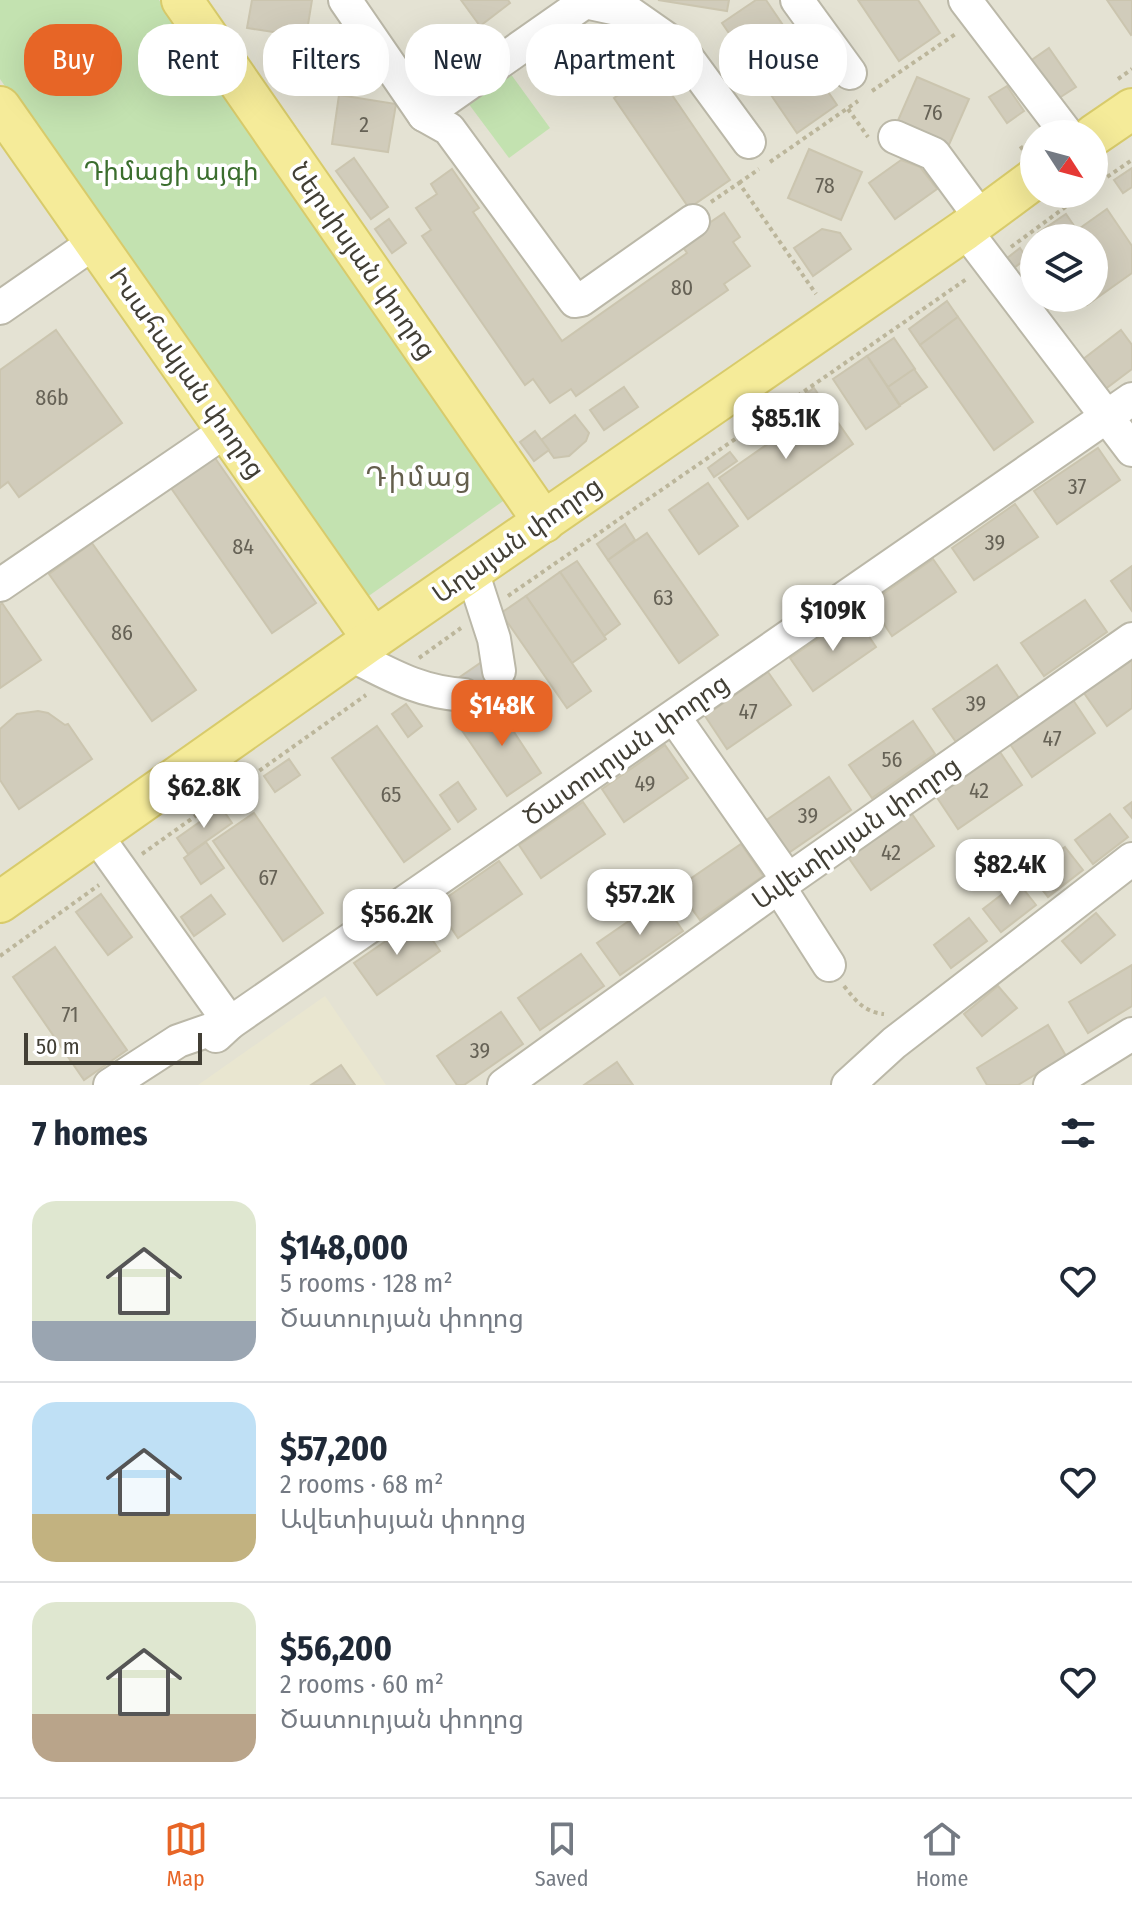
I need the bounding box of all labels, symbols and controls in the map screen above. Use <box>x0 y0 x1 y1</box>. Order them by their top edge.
chip: Buy <box>24 24 122 96</box>
chip: Rent <box>138 24 247 96</box>
chip: Filters <box>263 24 389 96</box>
chip: New <box>405 24 510 96</box>
chip: Apartment <box>526 24 703 96</box>
chip: House <box>719 24 847 96</box>
house number: 76 <box>923 99 943 126</box>
house number: 2 <box>359 111 369 138</box>
north arrow <box>1020 120 1108 208</box>
map controls <box>1020 120 1108 312</box>
park label: Դիմացի այգի <box>83 156 259 187</box>
street label: Ներսիսյան փողոց <box>284 157 442 365</box>
house number: 78 <box>815 172 835 199</box>
button: layers <box>1020 224 1108 312</box>
street label: Իսահակյան փողոց <box>103 262 271 484</box>
house number: 80 <box>671 274 693 301</box>
house number: 86b <box>35 384 69 411</box>
pin: $85.1K <box>721 393 851 461</box>
text: $85.1K <box>752 403 820 434</box>
district label: Դիմաց <box>365 460 473 493</box>
street label: Աղայան փողոց <box>426 470 608 610</box>
house number: 37 <box>1068 473 1086 500</box>
house number: 39 <box>985 529 1005 556</box>
house number: 84 <box>232 533 254 560</box>
house number: 63 <box>653 584 673 611</box>
pin: $109K <box>777 585 889 653</box>
text: $109K <box>800 595 866 626</box>
house number: 86 <box>111 619 133 646</box>
street label: Ծատուրյան փողոց <box>517 667 735 833</box>
pin: $148K <box>446 680 558 748</box>
text: $148K <box>469 690 535 721</box>
house number: 39 <box>966 690 986 717</box>
house number: 47 <box>738 698 758 725</box>
house number: 47 <box>1042 725 1062 752</box>
house number: 56 <box>881 746 903 773</box>
street label: Ավետիսյան փողոց <box>746 750 966 916</box>
pin: $62.8K <box>139 762 269 830</box>
house number: 49 <box>635 770 655 797</box>
text: $62.8K <box>167 772 241 803</box>
house number: 42 <box>969 777 989 804</box>
house number: 65 <box>381 781 401 808</box>
house number: 39 <box>798 802 818 829</box>
house number: 42 <box>881 839 901 866</box>
pin: $82.4K <box>945 839 1075 907</box>
text: $82.4K <box>974 849 1046 880</box>
house number: 67 <box>258 864 278 891</box>
pin: $57.2K <box>575 869 705 937</box>
text: $57.2K <box>605 879 675 910</box>
pin: $56.2K <box>332 889 462 957</box>
text: $56.2K <box>361 899 433 930</box>
house number: 71 <box>61 1001 79 1028</box>
scale bar <box>24 1029 202 1065</box>
text: 50 m <box>36 1033 80 1060</box>
house number: 39 <box>470 1037 490 1064</box>
icon: filters <box>1056 1111 1100 1155</box>
text: 7 homes <box>32 1113 148 1154</box>
text: $148,000 <box>280 1227 408 1268</box>
icon: home <box>96 1233 192 1329</box>
icon: heart <box>1056 1259 1100 1303</box>
text: 5 rooms · 128 m² <box>280 1268 453 1299</box>
text: Ծատուրյան փողոց <box>280 1303 524 1334</box>
text: $57,200 <box>280 1428 388 1469</box>
icon: home <box>96 1434 192 1530</box>
icon: heart <box>1056 1460 1100 1504</box>
text: 2 rooms · 68 m² <box>280 1469 443 1500</box>
text: Ավետիսյան փողոց <box>280 1504 526 1535</box>
text: $56,200 <box>280 1628 392 1669</box>
icon: home <box>96 1634 192 1730</box>
icon: heart <box>1056 1660 1100 1704</box>
text: 2 rooms · 60 m² <box>280 1669 444 1700</box>
text: Ծատուրյան փողոց <box>280 1704 524 1735</box>
tab: Map <box>164 1817 208 1892</box>
tab: Saved <box>535 1817 589 1892</box>
tab: Home <box>916 1817 968 1892</box>

